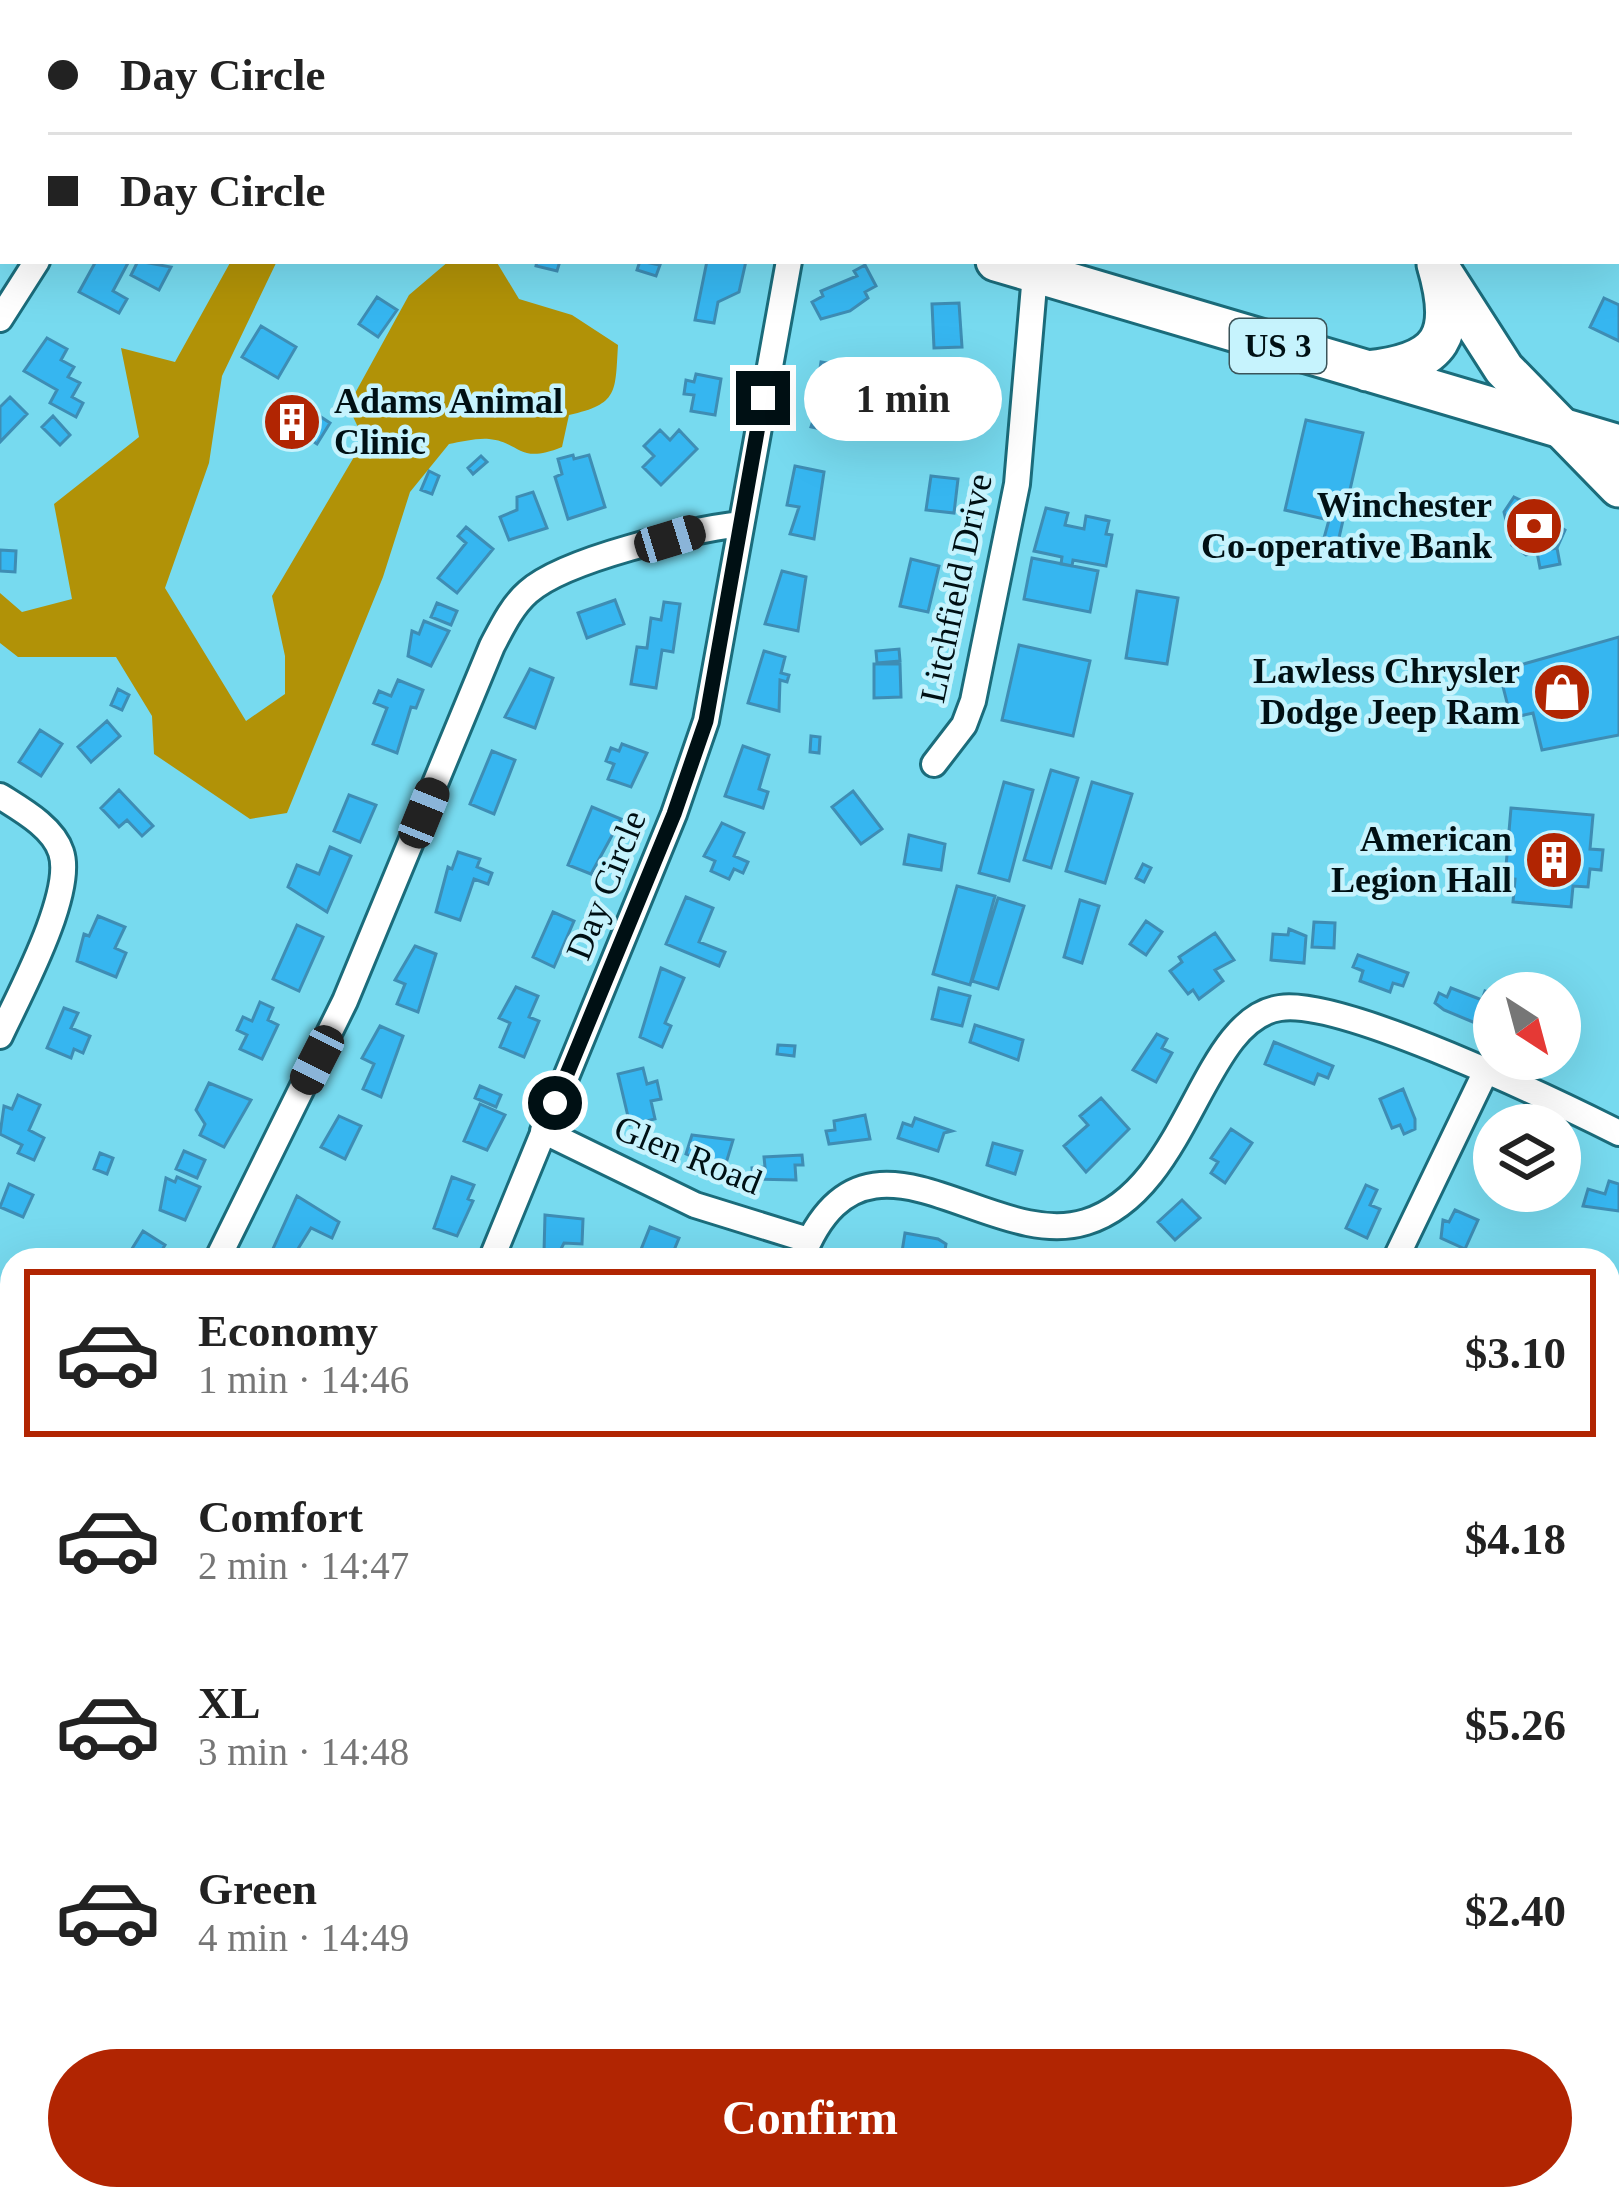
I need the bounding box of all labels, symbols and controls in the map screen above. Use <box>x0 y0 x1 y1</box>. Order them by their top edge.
text: Day Circle <box>120 50 325 100</box>
text: Day Circle <box>120 166 325 216</box>
road number: US 3 <box>1230 319 1326 373</box>
callout: 1 min <box>805 356 1003 440</box>
route end <box>736 371 790 425</box>
text: 1 min <box>856 377 950 420</box>
place label: Adams Animal Clinic <box>334 381 563 462</box>
building icon: Adams Animal Clinic <box>261 391 323 453</box>
street label: Litchfield Drive <box>912 470 1000 706</box>
place label: Winchester Co-operative Bank <box>1201 485 1492 566</box>
bank icon: Winchester Co-operative Bank <box>1503 495 1565 557</box>
car <box>630 511 710 567</box>
place label: Lawless Chrysler Dodge Jeep Ram <box>1253 651 1520 732</box>
shop icon: Lawless Chrysler Dodge Jeep Ram <box>1531 661 1593 723</box>
car <box>394 773 454 853</box>
street label: Day Circle <box>558 805 654 965</box>
place label: American Legion Hall <box>1331 819 1512 900</box>
building icon: American Legion Hall <box>1523 829 1585 891</box>
north arrow <box>1473 972 1581 1080</box>
map controls <box>1473 972 1581 1212</box>
car <box>285 1020 349 1100</box>
route start <box>528 1076 582 1130</box>
button: layers <box>1473 1104 1581 1212</box>
street label: Glen Road <box>609 1107 767 1203</box>
icon: car <box>54 1299 162 1407</box>
text: Economy <box>198 1306 378 1356</box>
text: $3.10 <box>1465 1328 1566 1378</box>
text: 1 min · 14:46 <box>198 1358 409 1401</box>
icon: car <box>54 1485 162 1593</box>
text: Comfort <box>198 1492 363 1542</box>
text: $4.18 <box>1465 1514 1566 1564</box>
text: 2 min · 14:47 <box>198 1544 409 1587</box>
icon: car <box>54 1671 162 1779</box>
text: XL <box>198 1678 261 1728</box>
text: $5.26 <box>1465 1700 1566 1750</box>
text: 3 min · 14:48 <box>198 1730 409 1773</box>
icon: car <box>54 1857 162 1965</box>
text: Green <box>198 1864 317 1914</box>
text: $2.40 <box>1465 1886 1566 1936</box>
text: 4 min · 14:49 <box>198 1916 409 1959</box>
button: Confirm <box>48 2049 1572 2187</box>

